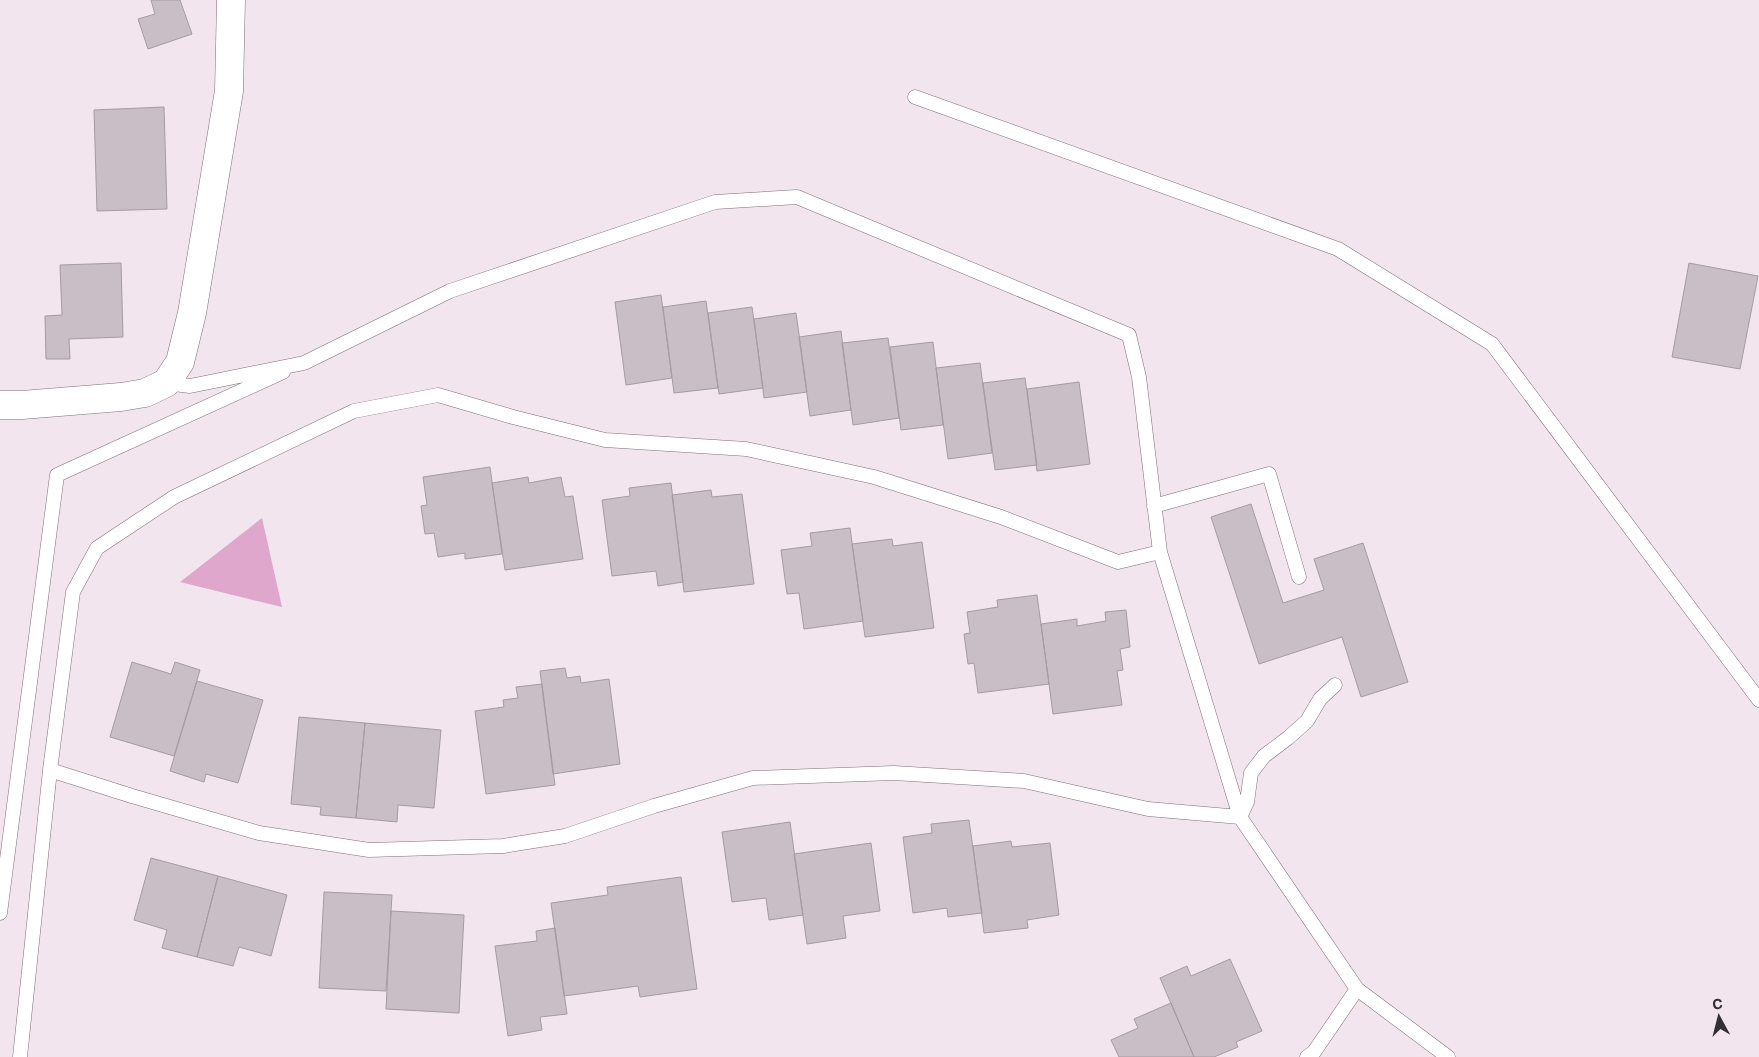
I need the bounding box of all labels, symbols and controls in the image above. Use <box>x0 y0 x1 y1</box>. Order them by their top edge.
north arrow <box>1694 992 1744 1042</box>
text: С <box>1711 995 1724 1013</box>

